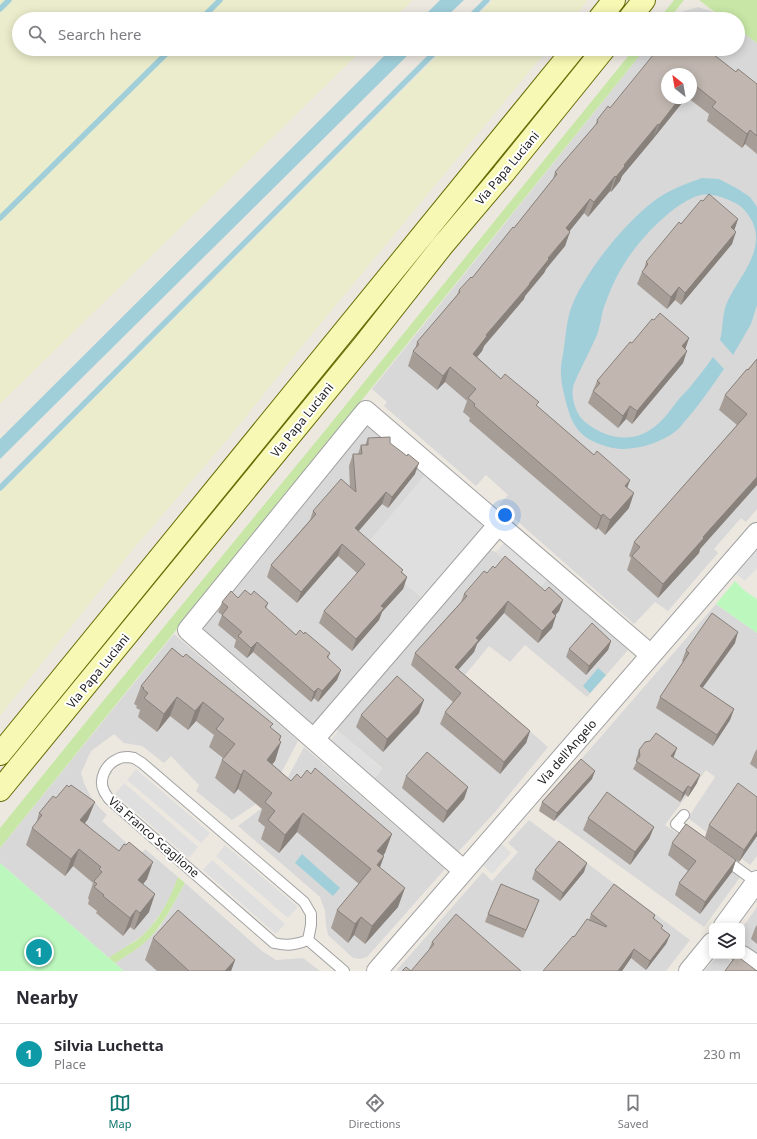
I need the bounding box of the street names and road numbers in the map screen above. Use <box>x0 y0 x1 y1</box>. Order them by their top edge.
street label: Via Papa Luciani <box>471 128 543 208</box>
street label: Via Papa Luciani <box>267 379 337 461</box>
street label: Via Papa Luciani <box>63 630 133 712</box>
street label: Via dell'Angelo <box>534 716 600 788</box>
street label: Via Franco Scaglione <box>105 793 203 881</box>

